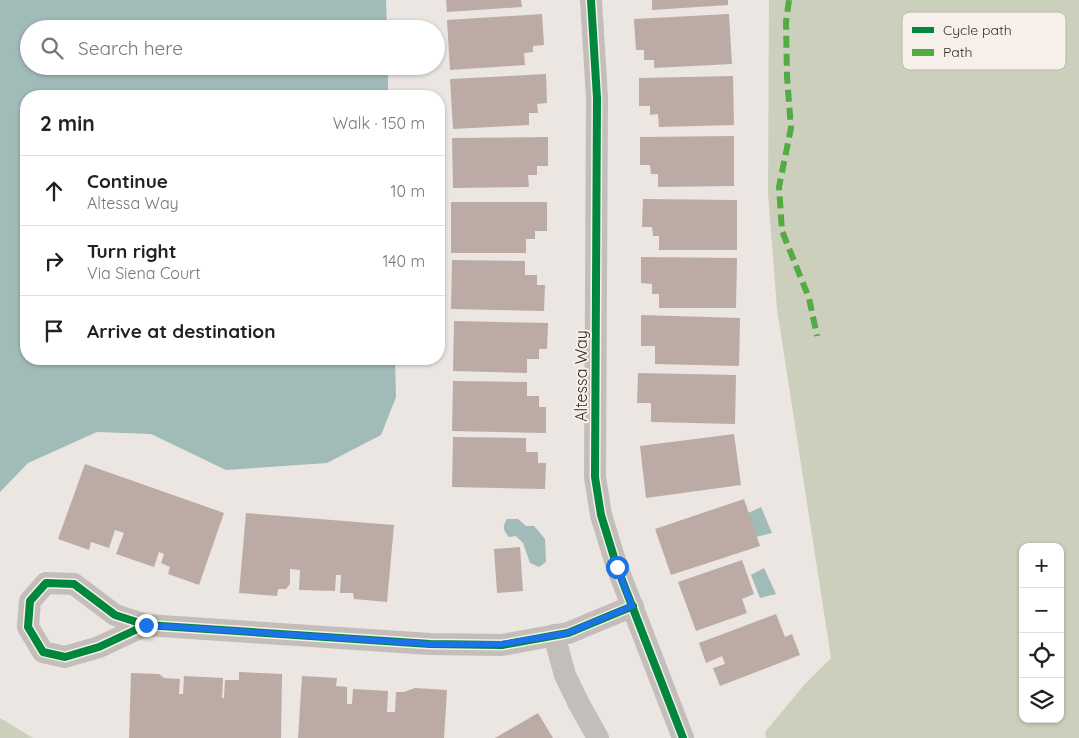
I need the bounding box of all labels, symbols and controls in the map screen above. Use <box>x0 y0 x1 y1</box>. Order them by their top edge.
legend <box>902 12 1066 70</box>
search box <box>20 20 445 75</box>
text: Cycle path <box>943 21 1012 39</box>
icon: search <box>38 34 66 62</box>
text: Search here <box>78 36 183 60</box>
text: Path <box>943 43 972 61</box>
text: 2 min <box>40 110 95 136</box>
text: Walk · 150 m <box>333 113 425 133</box>
text: Continue <box>87 169 168 193</box>
icon: ahead <box>40 177 68 205</box>
text: 10 m <box>391 181 425 201</box>
text: Altessa Way <box>87 193 179 213</box>
text: Turn right <box>87 239 176 263</box>
icon: right <box>40 247 68 275</box>
text: 140 m <box>382 251 425 271</box>
text: Via Siena Court <box>87 263 201 283</box>
icon: arrive <box>40 317 68 345</box>
text: Arrive at destination <box>87 319 276 343</box>
street label: Altessa Way <box>571 330 591 422</box>
map controls <box>1019 543 1064 723</box>
button: + <box>1019 543 1064 588</box>
route start <box>606 556 629 579</box>
button: − <box>1019 588 1064 633</box>
route end <box>135 614 158 637</box>
button: locate <box>1019 633 1064 678</box>
button: layers <box>1019 678 1064 723</box>

